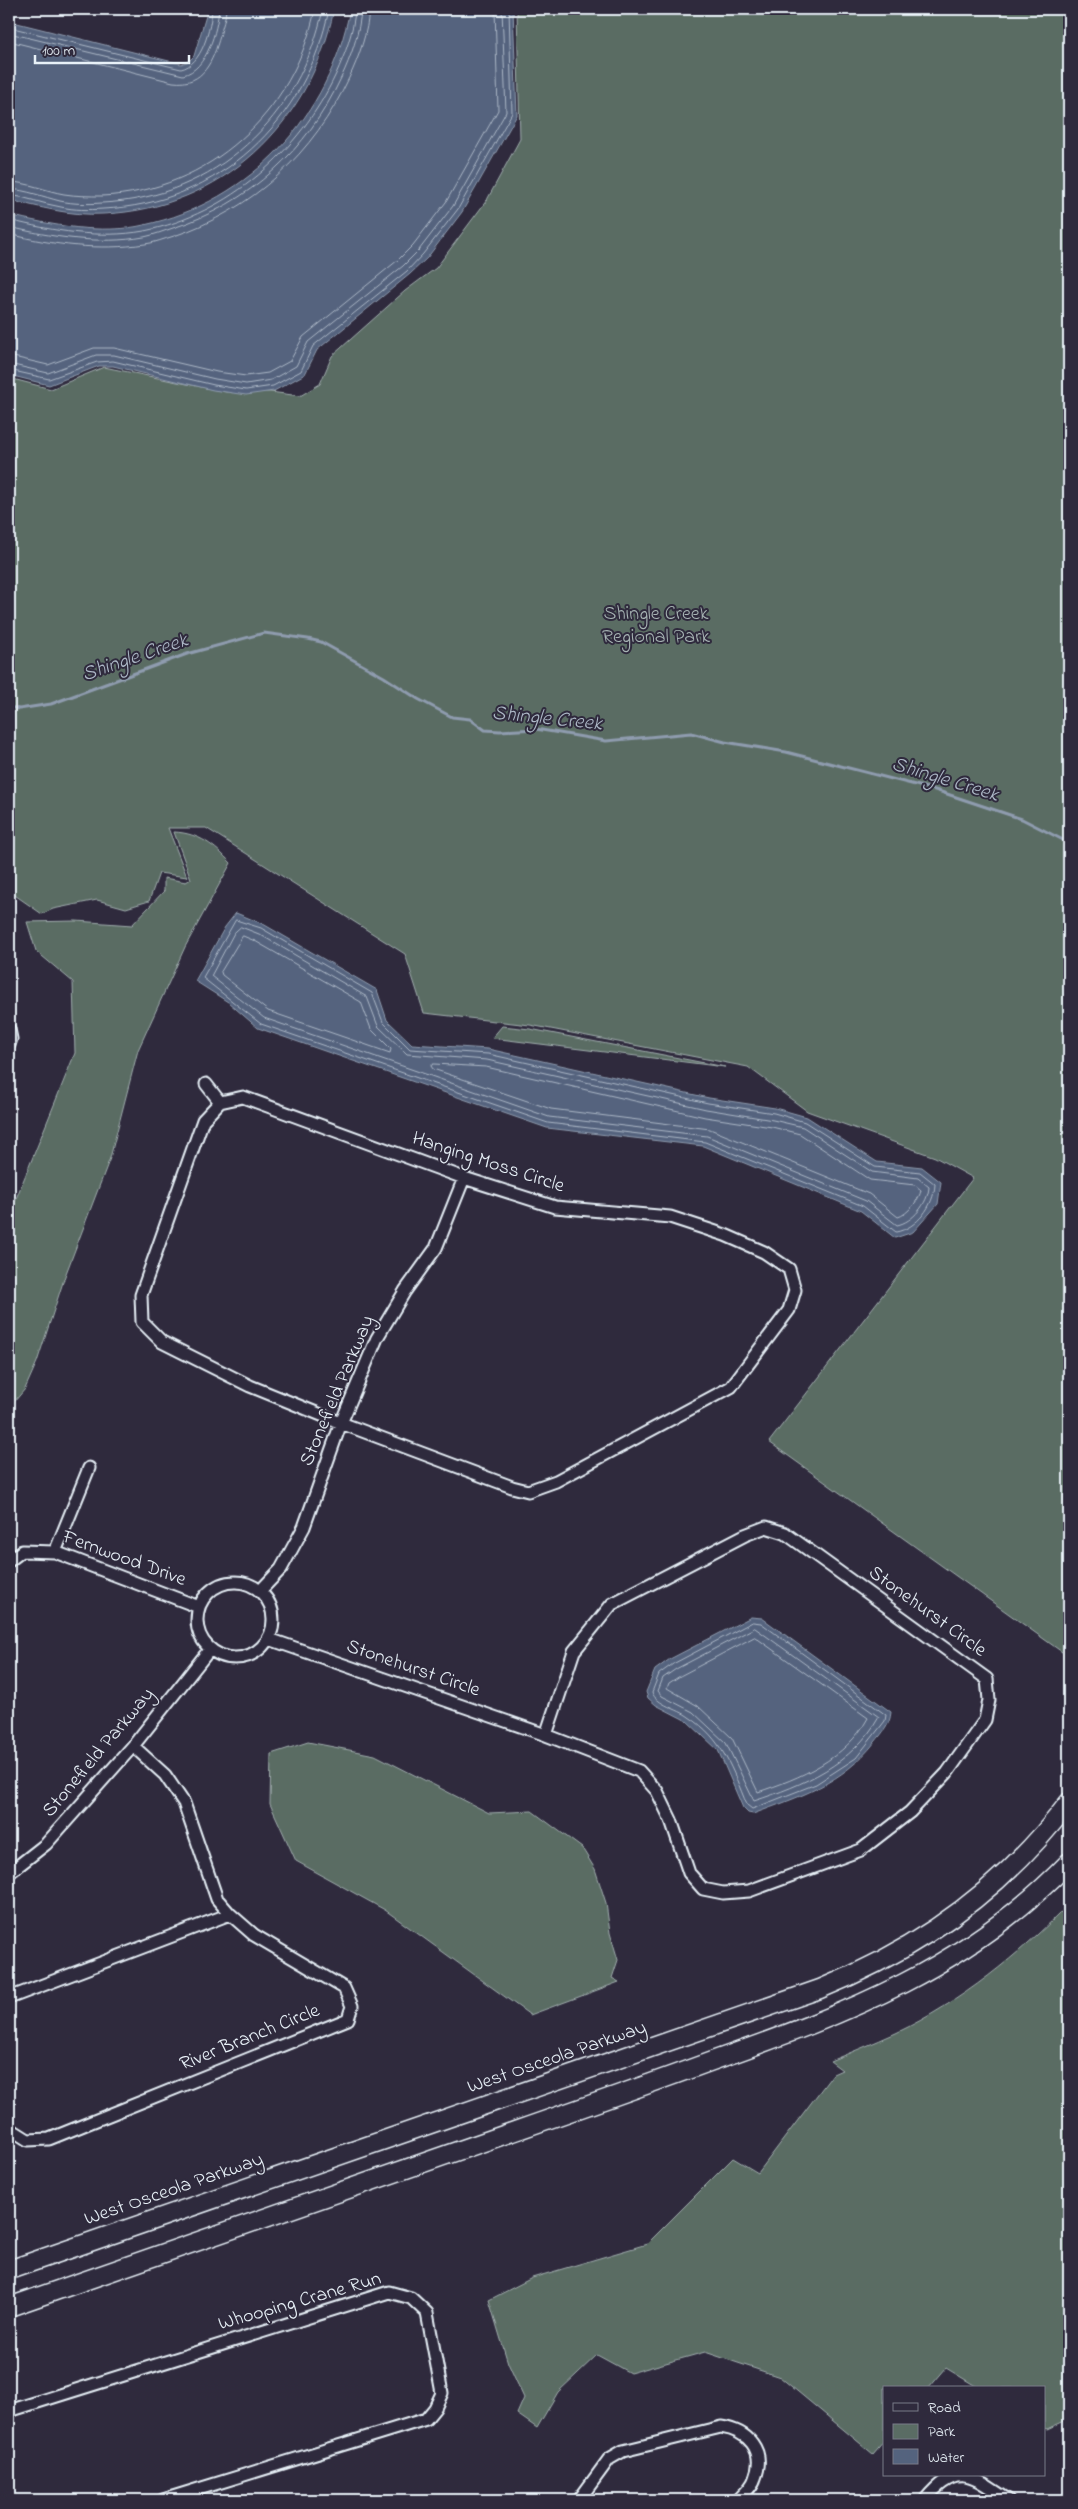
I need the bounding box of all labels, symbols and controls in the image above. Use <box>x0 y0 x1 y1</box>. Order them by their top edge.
scale bar <box>35 32 189 64</box>
text: 100 m <box>42 40 75 62</box>
park label: Shingle Creek Regional Park <box>602 600 710 653</box>
water label: Shingle Creek <box>78 626 193 691</box>
water label: Shingle Creek <box>490 698 604 741</box>
water label: Shingle Creek <box>888 750 1003 812</box>
street label: Hanging Moss Circle <box>408 1125 568 1202</box>
street label: Stonefield Parkway <box>293 1311 383 1471</box>
street label: Fernwood Drive <box>57 1523 190 1595</box>
street label: Stonehurst Circle <box>862 1559 992 1665</box>
street label: Stonehurst Circle <box>342 1633 484 1705</box>
street label: Stonefield Parkway <box>36 1682 162 1824</box>
street label: River Branch Circle <box>176 1997 324 2079</box>
street label: West Osceola Parkway <box>464 2014 650 2102</box>
street label: West Osceola Parkway <box>81 2146 267 2234</box>
street label: Whooping Crane Run <box>215 2265 385 2340</box>
legend <box>883 2386 1046 2476</box>
text: Road <box>928 2397 961 2419</box>
text: Park <box>928 2421 956 2443</box>
text: Water <box>928 2447 964 2469</box>

